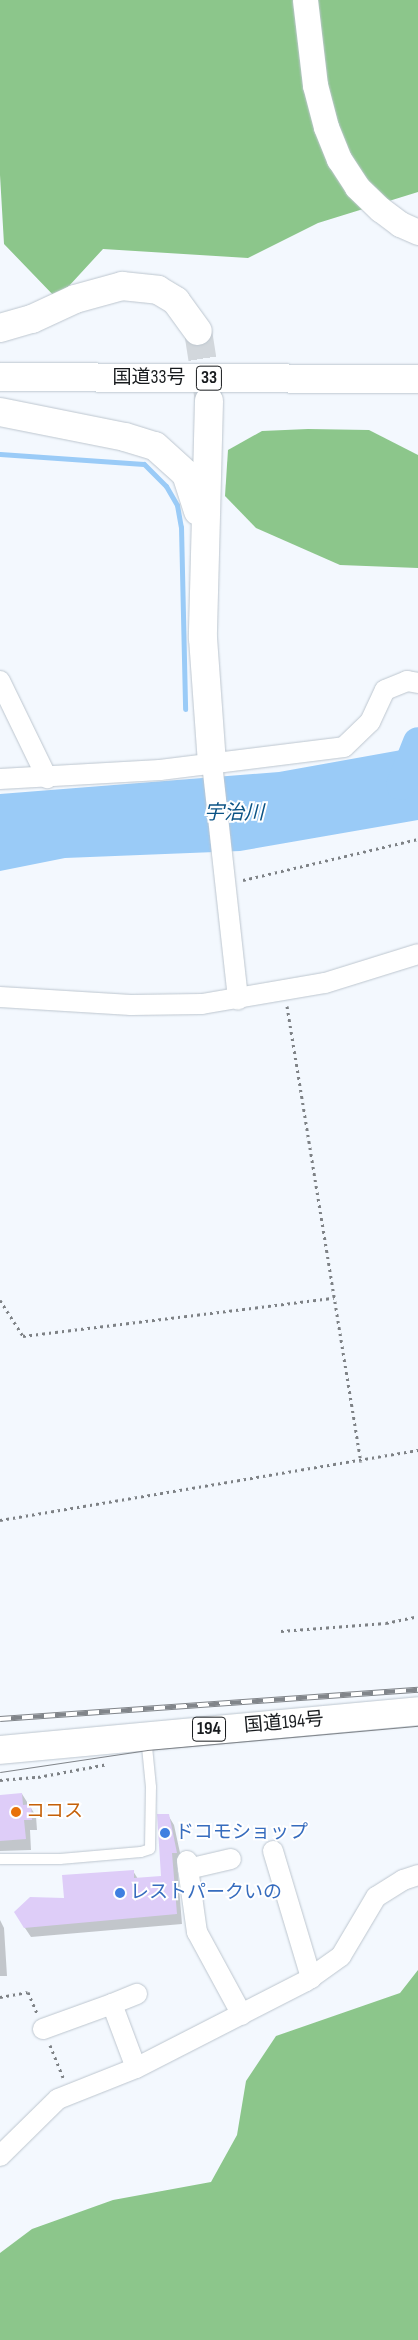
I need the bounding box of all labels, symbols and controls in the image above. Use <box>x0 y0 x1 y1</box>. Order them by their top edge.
road number: 33 <box>195 362 223 393</box>
street label: 国道33号 <box>113 367 185 389</box>
water label: 宇治川 <box>204 801 264 825</box>
street label: 国道194号 <box>243 1708 325 1738</box>
road number: 194 <box>192 1714 226 1745</box>
place label: ココス <box>26 1801 83 1823</box>
marker: ココス <box>10 1806 22 1818</box>
place label: ドコモショップ <box>175 1822 308 1844</box>
marker: ドコモショップ <box>159 1827 171 1839</box>
place label: レストパークいの <box>130 1882 282 1904</box>
marker: レストパークいの <box>114 1887 126 1899</box>

